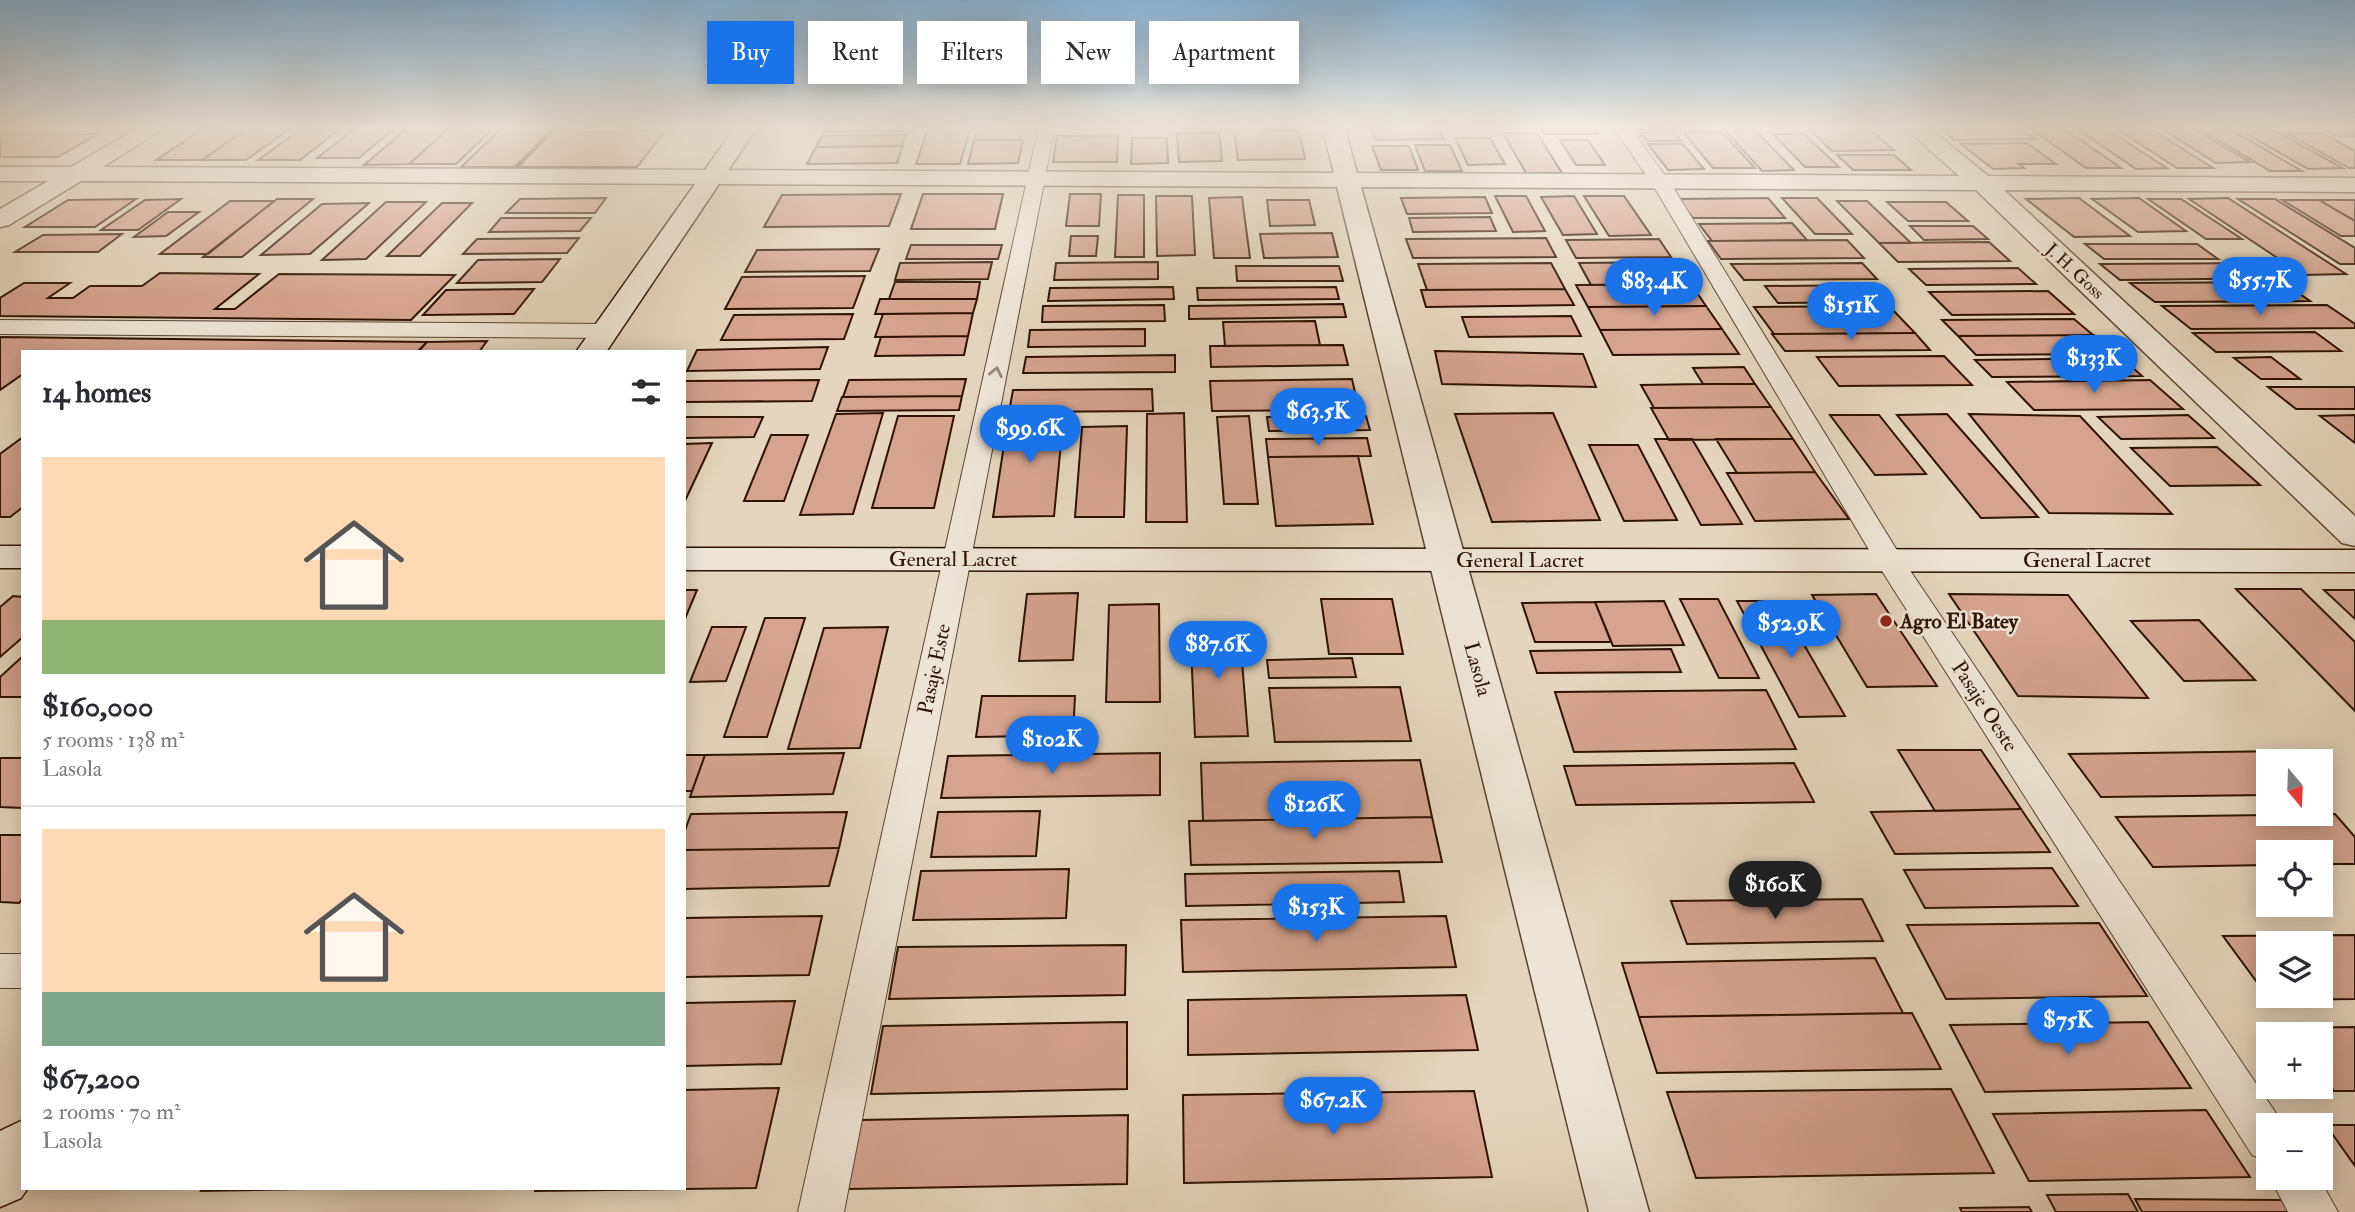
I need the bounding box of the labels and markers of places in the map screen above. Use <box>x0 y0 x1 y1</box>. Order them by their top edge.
pin: $83.4K <box>1597 258 1711 318</box>
pin: $55.7K <box>2203 258 2317 317</box>
pin: $151K <box>1802 282 1900 342</box>
pin: $133K <box>2045 336 2143 395</box>
pin: $63.5K <box>1261 388 1375 448</box>
pin: $99.6K <box>973 406 1087 465</box>
pin: $52.9K <box>1734 600 1848 660</box>
place label: Agro El Batey <box>1899 608 2019 635</box>
marker: Agro El Batey <box>1878 613 1894 629</box>
pin: $87.6K <box>1161 622 1275 681</box>
pin: $102K <box>1003 716 1101 776</box>
pin: $126K <box>1265 782 1363 841</box>
pin: $160K <box>1726 862 1824 921</box>
pin: $153K <box>1267 884 1365 944</box>
pin: $75K <box>2027 998 2109 1057</box>
pin: $67.2K <box>1276 1078 1390 1137</box>

